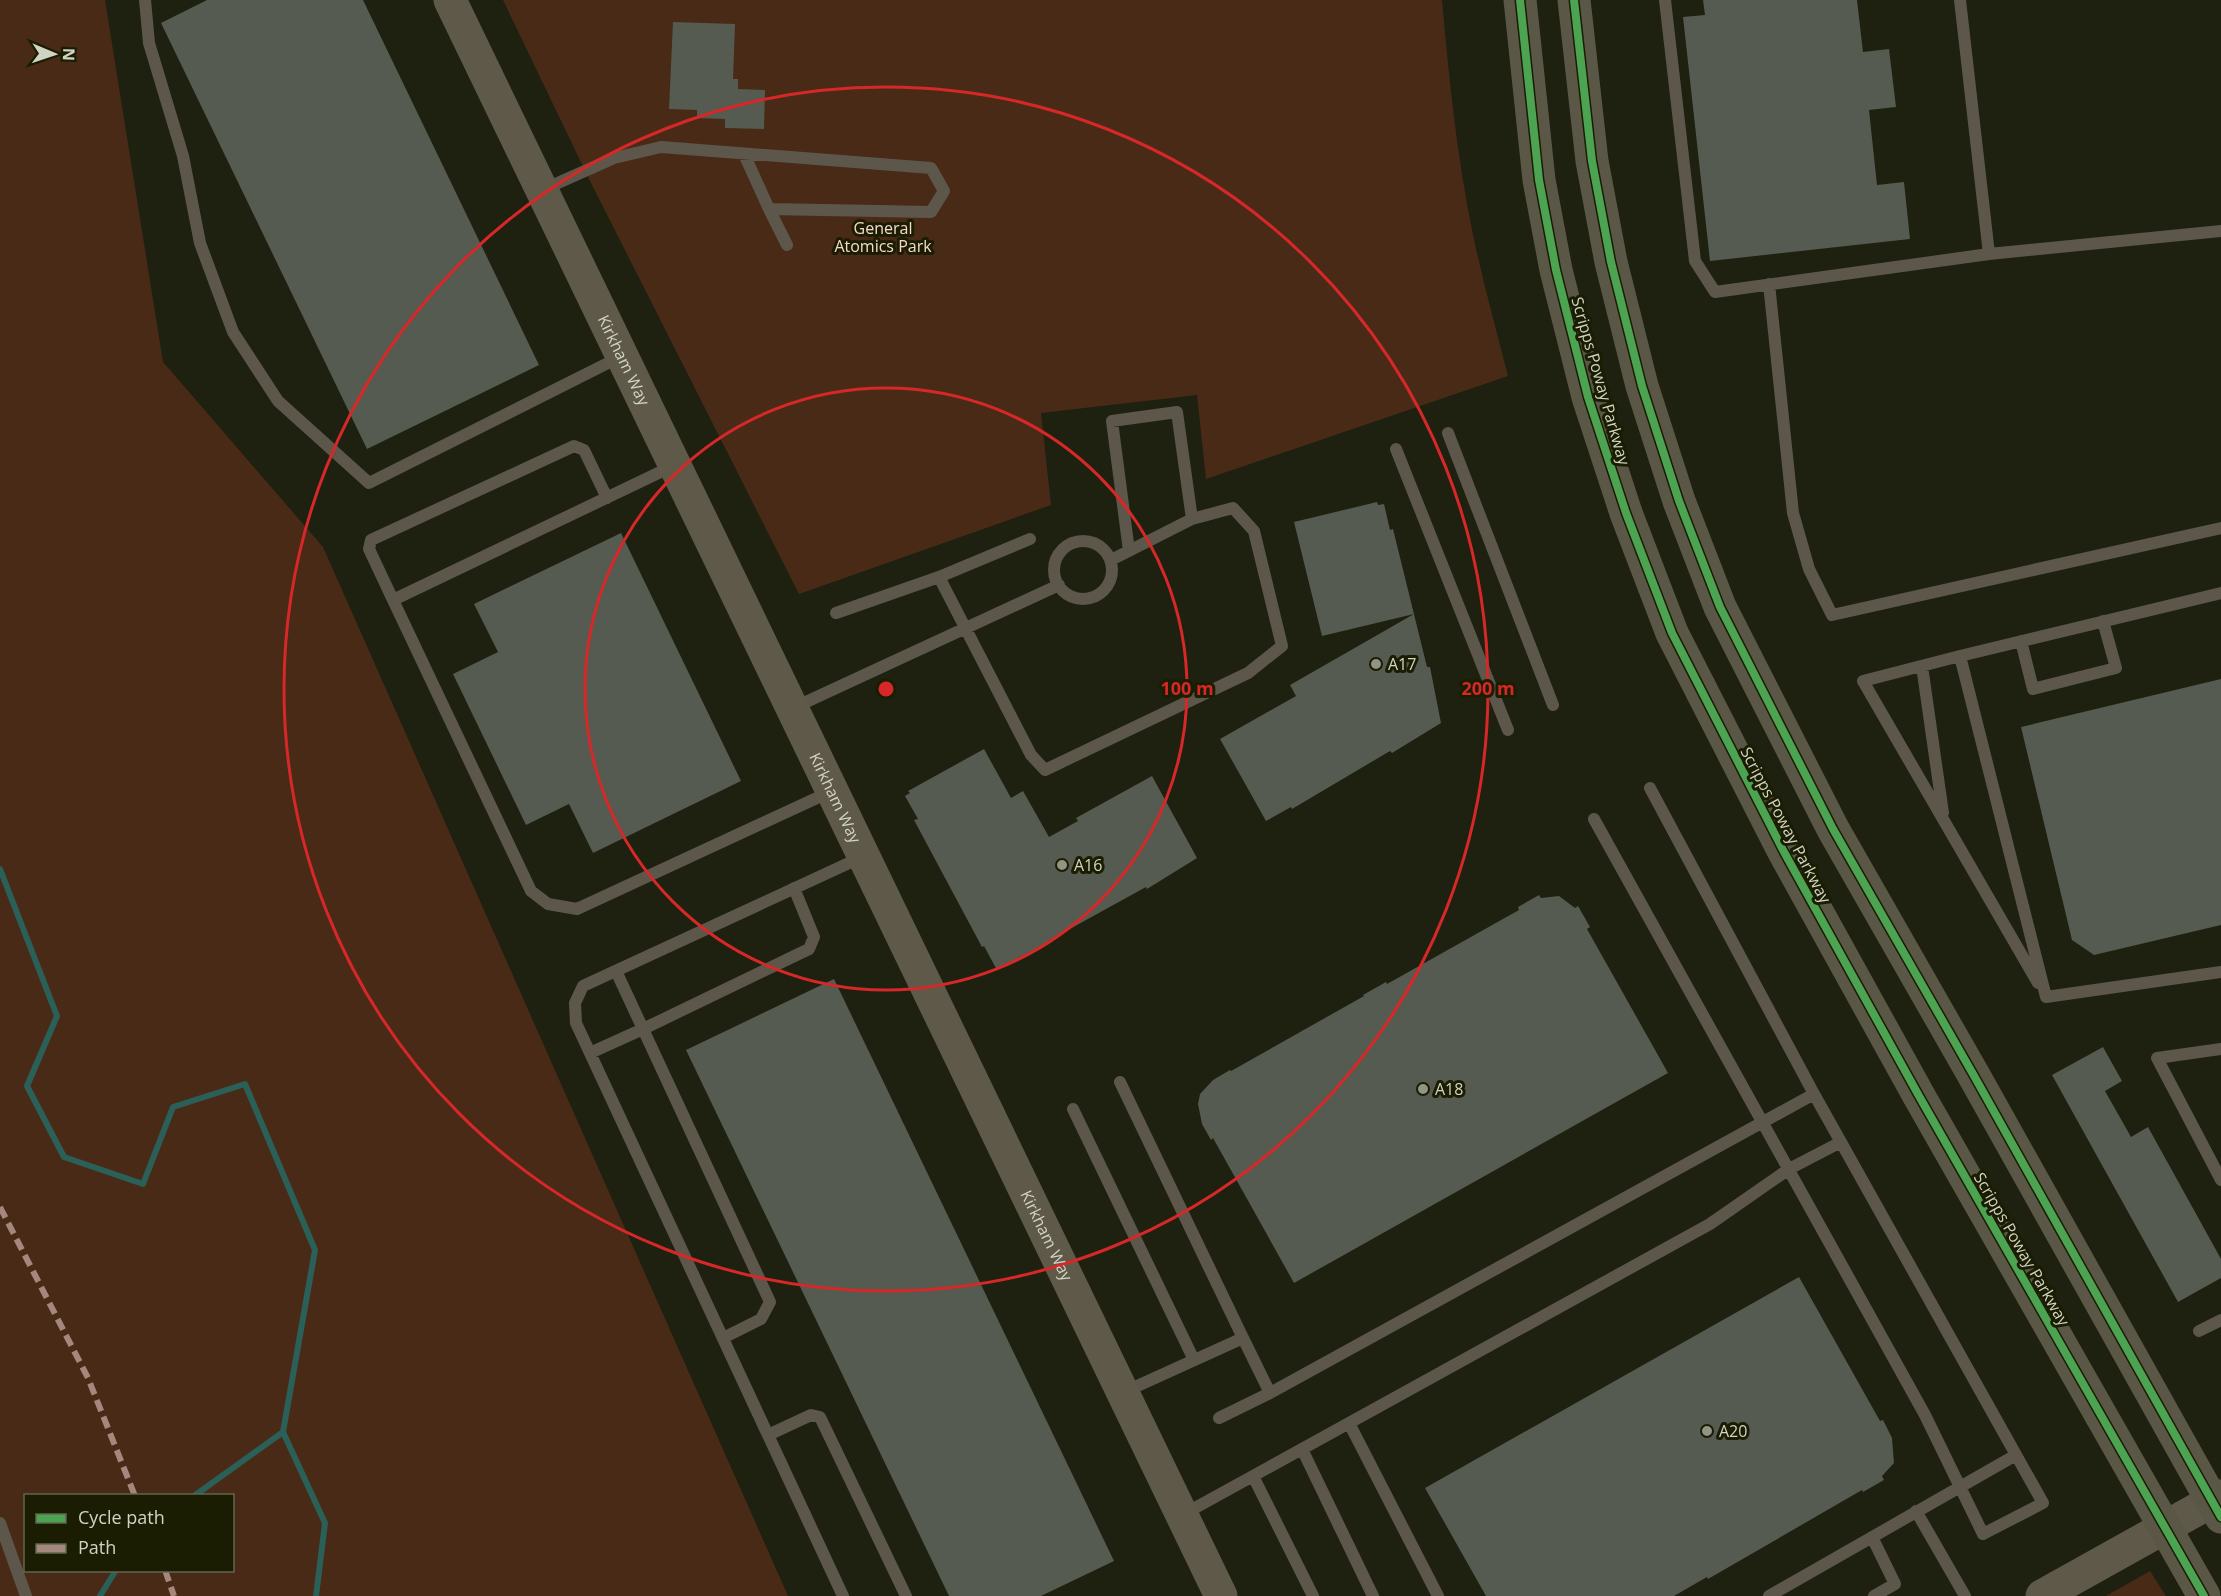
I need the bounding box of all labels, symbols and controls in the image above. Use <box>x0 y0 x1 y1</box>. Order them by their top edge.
north arrow <box>24 24 84 84</box>
text: N <box>58 48 80 61</box>
park label: General Atomics Park <box>834 217 932 257</box>
street label: Scripps Poway Parkway <box>1566 294 1636 469</box>
street label: Kirkham Way <box>593 311 656 410</box>
place label: A17 <box>1388 653 1416 675</box>
marker: A17 <box>1369 657 1383 671</box>
text: 100 m <box>1160 676 1214 700</box>
text: 200 m <box>1461 676 1515 700</box>
centre of rings <box>876 679 896 699</box>
street label: Scripps Poway Parkway <box>1735 743 1837 908</box>
street label: Kirkham Way <box>804 749 867 848</box>
place label: A16 <box>1074 854 1102 876</box>
marker: A16 <box>1055 858 1069 872</box>
place label: A18 <box>1435 1078 1463 1100</box>
marker: A18 <box>1416 1082 1430 1096</box>
street label: Scripps Poway Parkway <box>1969 1168 2075 1331</box>
street label: Kirkham Way <box>1016 1186 1078 1285</box>
place label: A20 <box>1719 1420 1747 1442</box>
marker: A20 <box>1700 1424 1714 1438</box>
legend <box>24 1494 234 1572</box>
text: Cycle path <box>78 1505 165 1529</box>
text: Path <box>78 1535 116 1559</box>

